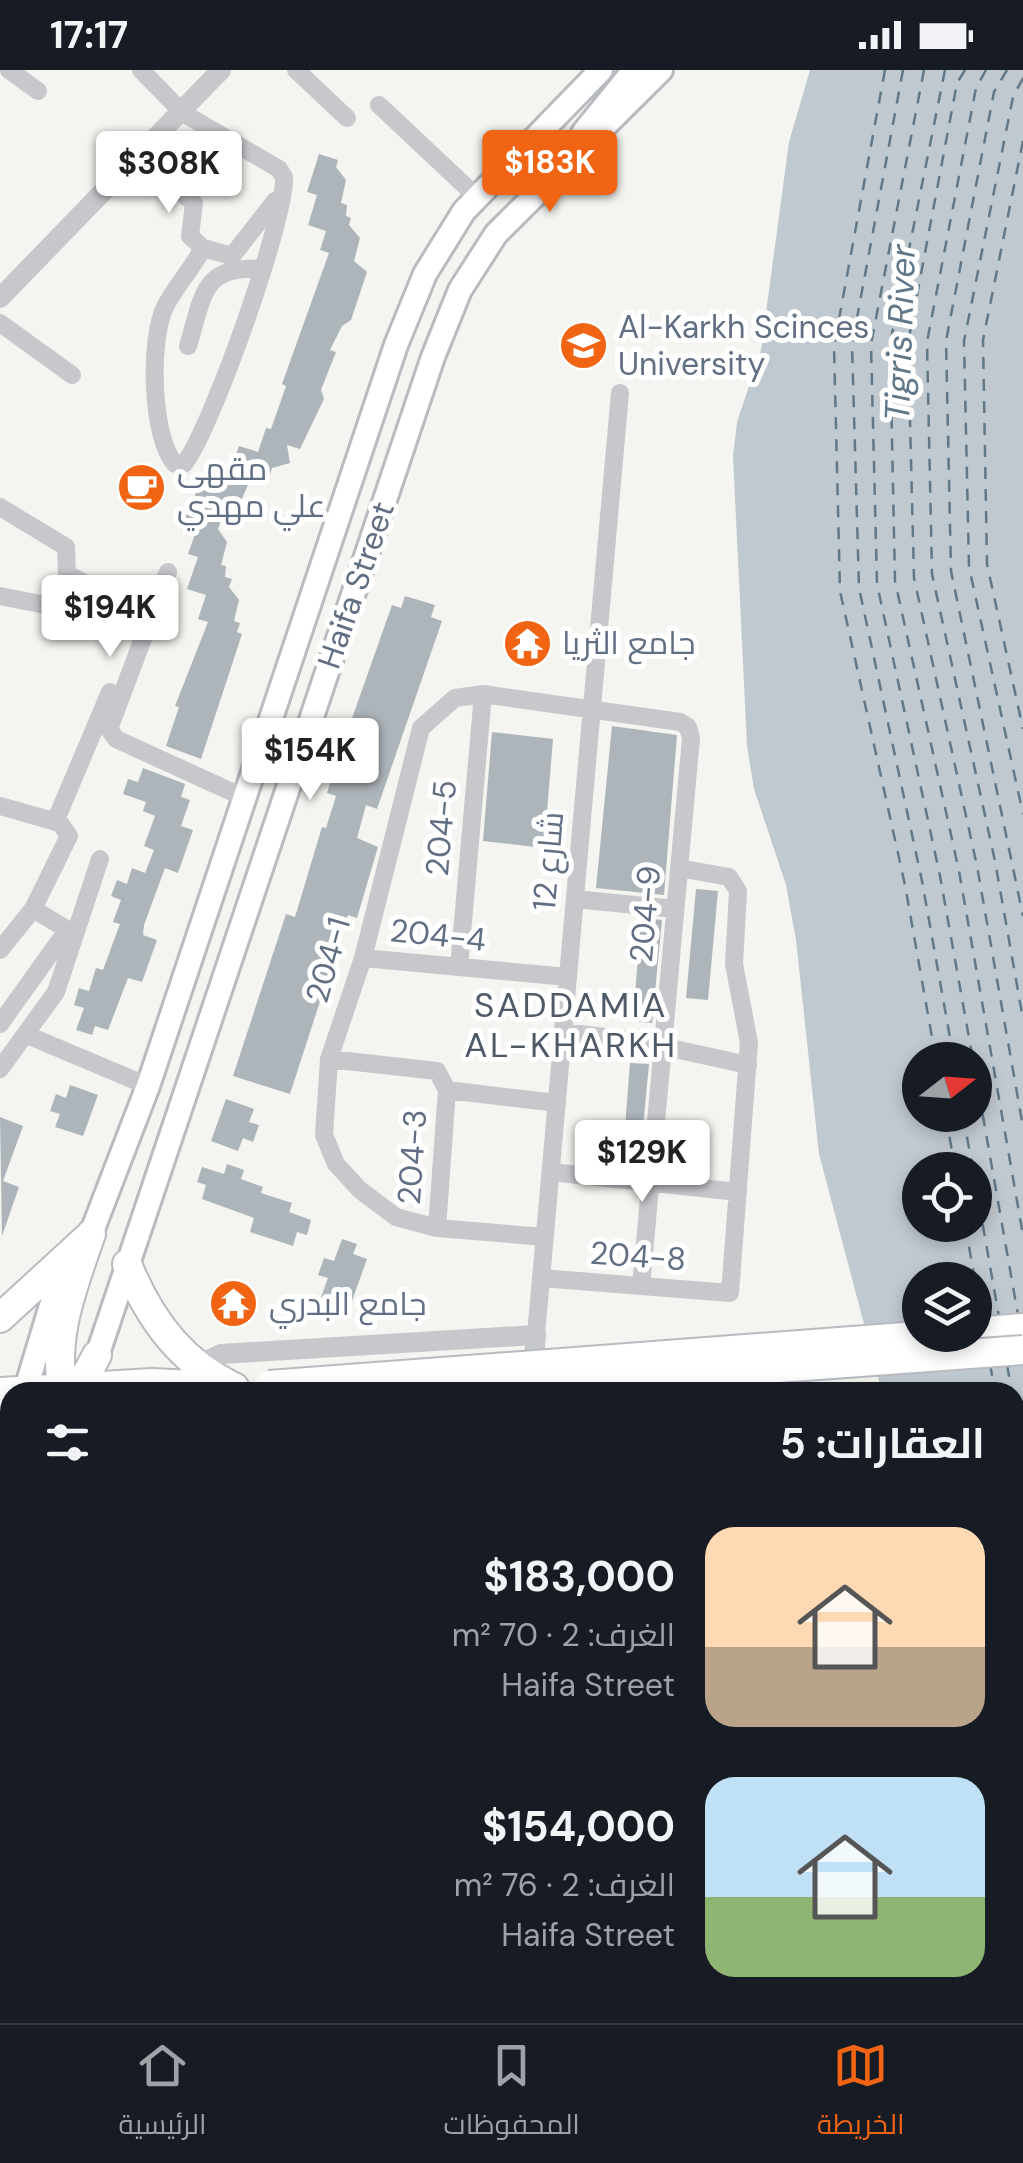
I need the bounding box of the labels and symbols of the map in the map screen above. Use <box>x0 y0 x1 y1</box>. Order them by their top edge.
pin: $183K <box>480 130 620 215</box>
pin: $308K <box>99 131 239 216</box>
water label: Tigris River <box>874 243 926 422</box>
place label: Al-Karkh Scinces University <box>618 306 869 385</box>
school or university icon: Al-Karkh Scinces University <box>557 319 609 371</box>
place label: مقهى علي مهدي <box>177 448 326 531</box>
cafe icon: مقهى علي مهدي <box>116 461 168 513</box>
street label: Haifa Street <box>308 496 404 674</box>
pin: $194K <box>40 575 180 660</box>
temple icon: جامع الثريا <box>501 617 553 669</box>
place label: جامع الثريا <box>562 622 695 665</box>
pin: $154K <box>240 718 380 803</box>
street label: 204-5 <box>416 778 466 878</box>
street label: شارع 12 <box>523 810 574 912</box>
street label: 204-9 <box>620 864 670 964</box>
street label: 204-4 <box>388 909 488 961</box>
street label: 204-1 <box>296 913 360 1007</box>
district label: SADDAMIA AL-KHARKH <box>464 982 678 1068</box>
north arrow <box>902 1042 992 1132</box>
street label: 204-3 <box>388 1108 436 1206</box>
pin: $129K <box>572 1120 712 1205</box>
street label: 204-8 <box>589 1232 687 1280</box>
temple icon: جامع البدري <box>208 1278 260 1330</box>
place label: جامع البدري <box>269 1283 426 1329</box>

